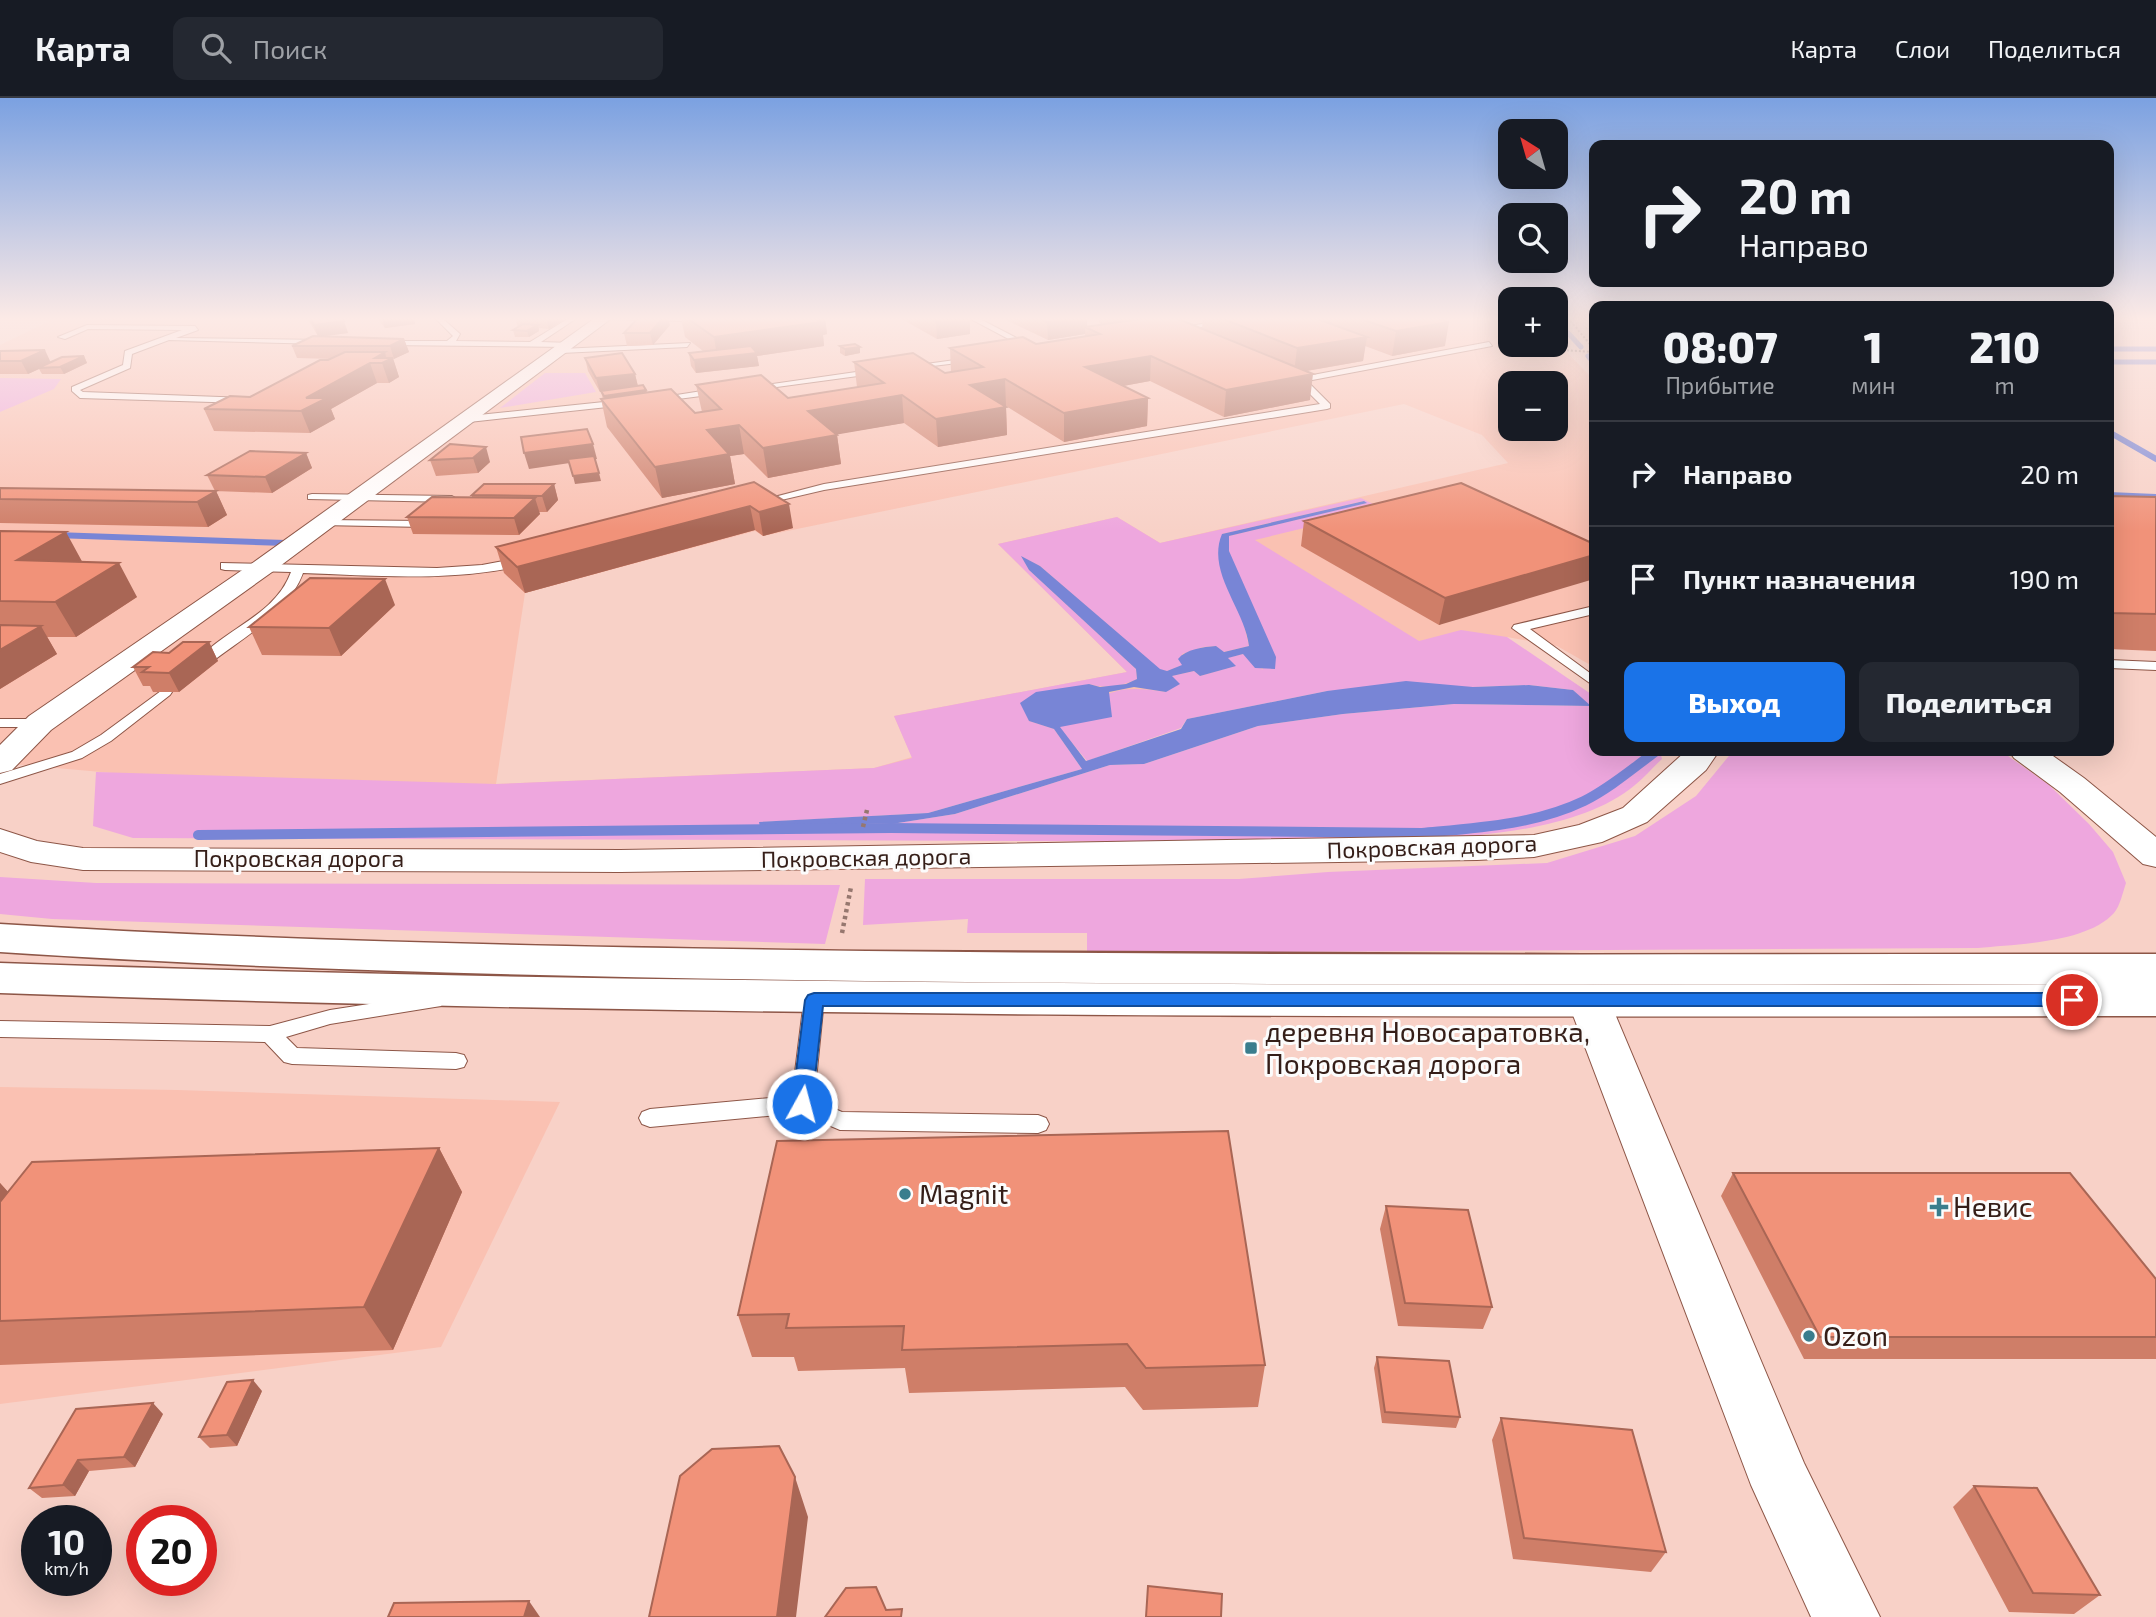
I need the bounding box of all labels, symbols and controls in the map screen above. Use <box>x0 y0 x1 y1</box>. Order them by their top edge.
search box <box>173 17 663 80</box>
text: Карта <box>35 28 131 68</box>
icon: search <box>197 29 235 67</box>
text: Поиск <box>253 33 327 64</box>
text: Карта <box>1790 34 1857 63</box>
text: Слои <box>1895 34 1950 63</box>
text: Поделиться <box>1988 34 2121 63</box>
north arrow <box>1498 119 1568 189</box>
map controls <box>1498 119 1568 441</box>
text: 20 m <box>1739 165 1852 224</box>
icon: right <box>1624 168 1715 259</box>
button: search <box>1498 203 1568 273</box>
text: Направо <box>1739 225 1869 263</box>
button: + <box>1498 287 1568 357</box>
text: 08:07 <box>1663 321 1777 371</box>
text: 1 <box>1864 321 1883 371</box>
text: 210 <box>1969 321 2040 371</box>
button: − <box>1498 371 1568 441</box>
text: Прибытие <box>1665 371 1775 399</box>
text: мин <box>1851 371 1895 399</box>
text: m <box>1995 371 2015 399</box>
icon: right <box>1624 455 1662 493</box>
text: Направо <box>1683 458 1792 489</box>
text: 20 m <box>2020 458 2079 489</box>
icon: arrive <box>1624 560 1662 598</box>
text: Пункт назначения <box>1683 563 1916 594</box>
text: 190 m <box>2010 563 2079 594</box>
button: Выход <box>1624 662 1845 742</box>
button: Поделиться <box>1859 662 2079 742</box>
street label: Покровская дорога <box>1326 828 1538 864</box>
street label: Покровская дорога <box>761 841 971 873</box>
street label: Покровская дорога <box>194 844 404 872</box>
pin <box>2042 970 2102 1030</box>
icon: arrive <box>2053 981 2091 1019</box>
place label: деревня Новосаратовка, Покровская дорога <box>1265 1014 1590 1080</box>
marker: деревня Новосаратовка, Покровская дорога <box>1243 1040 1259 1056</box>
position arrow <box>765 1067 839 1141</box>
place label: Magnit <box>919 1176 1008 1210</box>
marker: Magnit <box>897 1186 913 1202</box>
place label: Невис <box>1953 1189 2033 1223</box>
marker: Невис <box>1931 1199 1947 1215</box>
place label: Ozon <box>1823 1318 1888 1352</box>
marker: Ozon <box>1801 1328 1817 1344</box>
speed limit sign: 20 <box>126 1505 217 1596</box>
text: 10 <box>48 1520 85 1562</box>
text: km/h <box>44 1557 89 1579</box>

